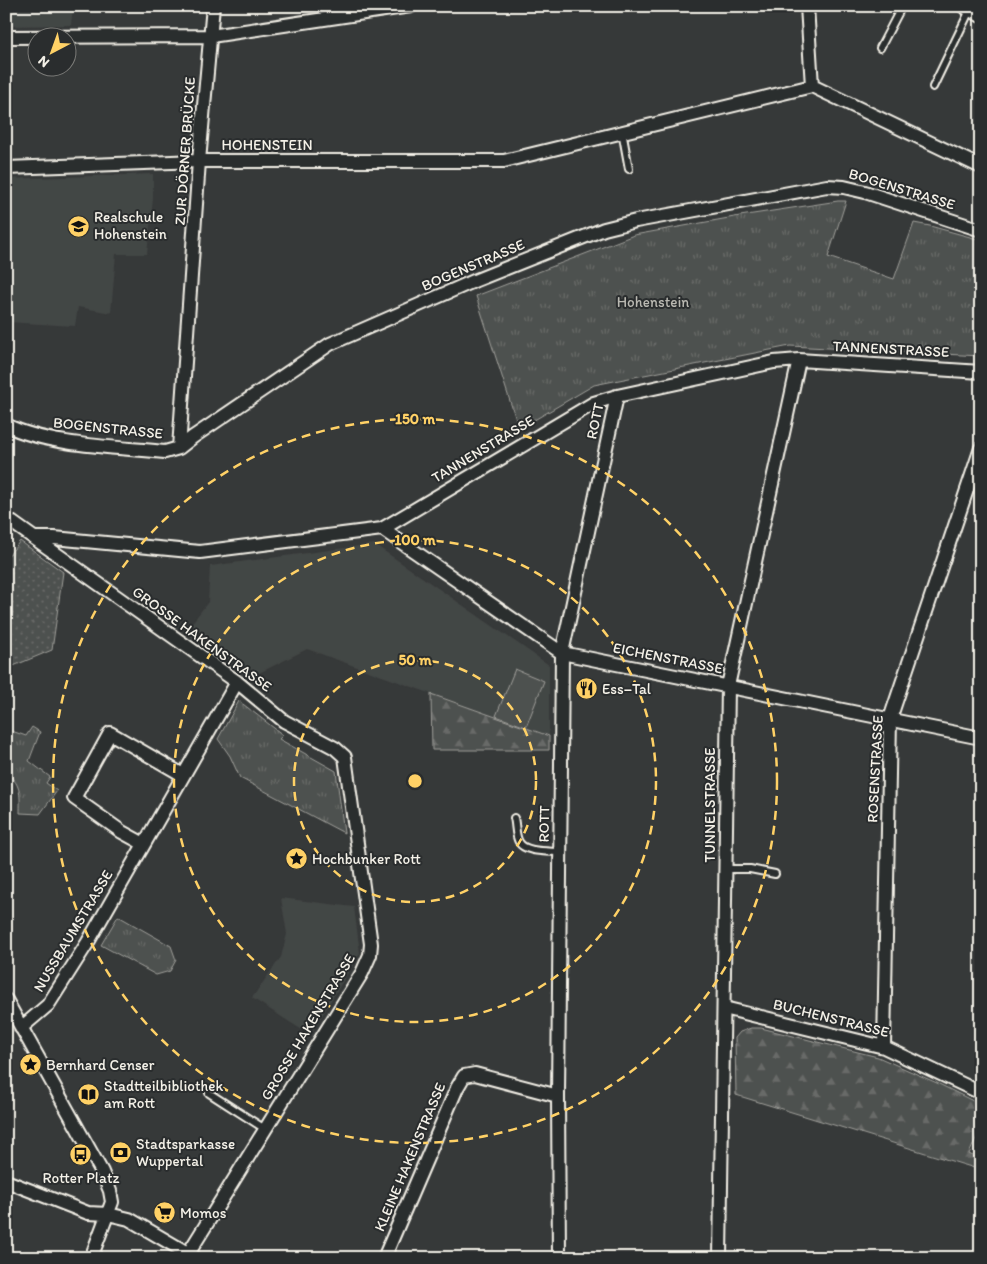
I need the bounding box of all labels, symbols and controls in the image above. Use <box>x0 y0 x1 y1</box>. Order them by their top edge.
north arrow <box>28 28 78 78</box>
text: N <box>35 52 53 71</box>
street label: ZUR DÖRNER BRÜCKE <box>171 76 199 226</box>
street label: HOHENSTEIN <box>221 136 313 154</box>
street label: BOGENSTRASSE <box>847 164 957 214</box>
place label: Realschule Hohenstein <box>94 208 167 243</box>
school or university icon: Realschule Hohenstein <box>66 214 90 238</box>
street label: BOGENSTRASSE <box>419 235 527 295</box>
park label: Hohenstein <box>617 293 689 311</box>
street label: TANNENSTRASSE <box>832 337 950 361</box>
street label: ROTT <box>582 401 608 441</box>
text: 150 m <box>395 410 435 428</box>
street label: TANNENSTRASSE <box>428 411 538 487</box>
street label: BOGENSTRASSE <box>52 413 164 443</box>
text: 100 m <box>394 531 436 549</box>
street label: GROSSE HAKENSTRASSE <box>129 582 275 696</box>
street label: EICHENSTRASSE <box>612 639 724 677</box>
text: 50 m <box>398 651 432 669</box>
restaurant icon: Ess–Tal <box>574 677 598 701</box>
place label: Ess–Tal <box>602 680 652 698</box>
street label: ROSENSTRASSE <box>863 715 887 823</box>
street label: TUNNELSTRASSE <box>701 747 719 863</box>
centre of rings <box>406 772 424 790</box>
street label: ROTT <box>535 805 553 843</box>
place icon: Hochbunker Rott <box>284 847 308 871</box>
place label: Hochbunker Rott <box>312 850 421 868</box>
street label: NUSSBAUMSTRASSE <box>29 867 117 995</box>
street label: GROSSE HAKENSTRASSE <box>257 950 359 1104</box>
street label: BUCHENSTRASSE <box>771 995 891 1041</box>
place icon: Bernhard Censer <box>18 1053 42 1077</box>
place label: Bernhard Censer <box>46 1056 155 1074</box>
place label: Stadtteilbibliothek am Rott <box>104 1077 223 1112</box>
street label: KLEINE HAKENSTRASSE <box>370 1080 450 1234</box>
library icon: Stadtteilbibliothek am Rott <box>76 1083 100 1107</box>
place label: Stadtsparkasse Wuppertal <box>136 1135 235 1170</box>
bank icon: Stadtsparkasse Wuppertal <box>108 1141 132 1165</box>
bus stop icon: Rotter Platz <box>69 1143 93 1167</box>
place label: Rotter Platz <box>43 1169 120 1187</box>
supermarket icon: Momos <box>152 1201 176 1225</box>
place label: Momos <box>180 1204 227 1222</box>

